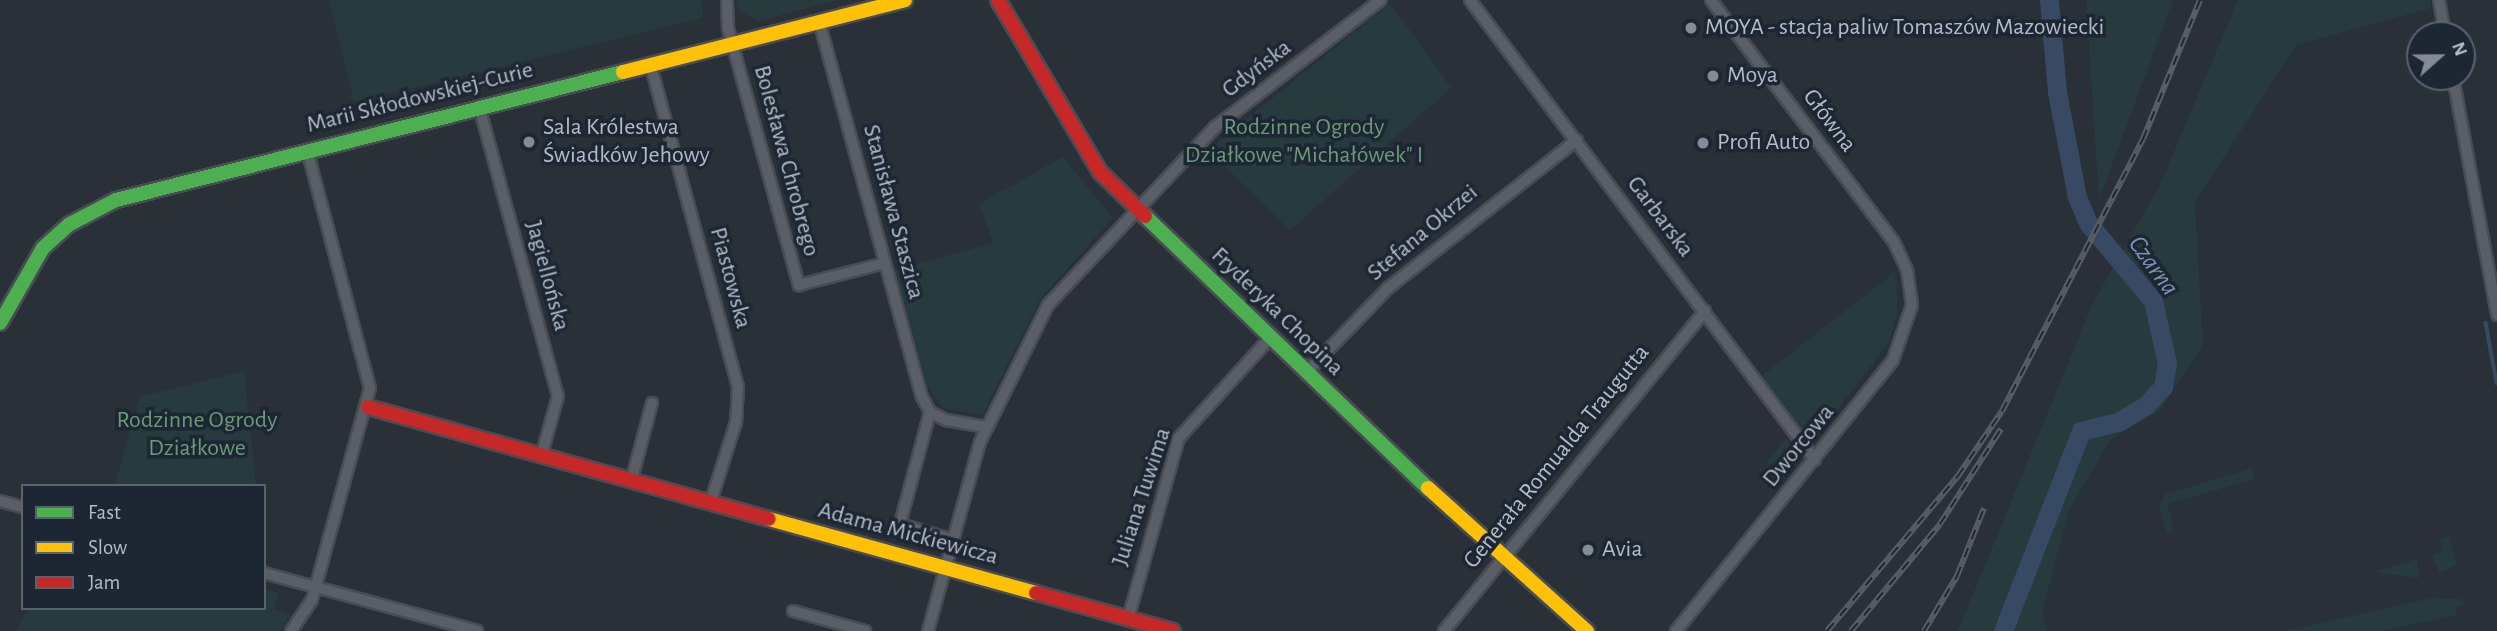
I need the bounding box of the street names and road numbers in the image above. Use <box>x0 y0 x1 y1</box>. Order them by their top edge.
street label: Gdyńska <box>1217 34 1297 104</box>
street label: Marii Skłodowskiej-Curie <box>304 56 536 140</box>
street label: Bolesława Chrobrego <box>747 62 825 260</box>
street label: Główna <box>1796 84 1862 158</box>
street label: Stanisława Staszica <box>856 122 930 302</box>
street label: Garbarska <box>1620 171 1700 263</box>
street label: Stefana Okrzei <box>1362 178 1484 288</box>
street label: Jagiellońska <box>518 218 576 334</box>
street label: Piastowska <box>703 224 757 332</box>
street label: Fryderyka Chopina <box>1205 242 1349 382</box>
street label: Generała Romualda Traugutta <box>1458 339 1656 575</box>
street label: Dworcowa <box>1757 399 1841 493</box>
street label: Juliana Tuwima <box>1106 424 1178 570</box>
street label: Adama Mickiewicza <box>815 496 1001 572</box>

